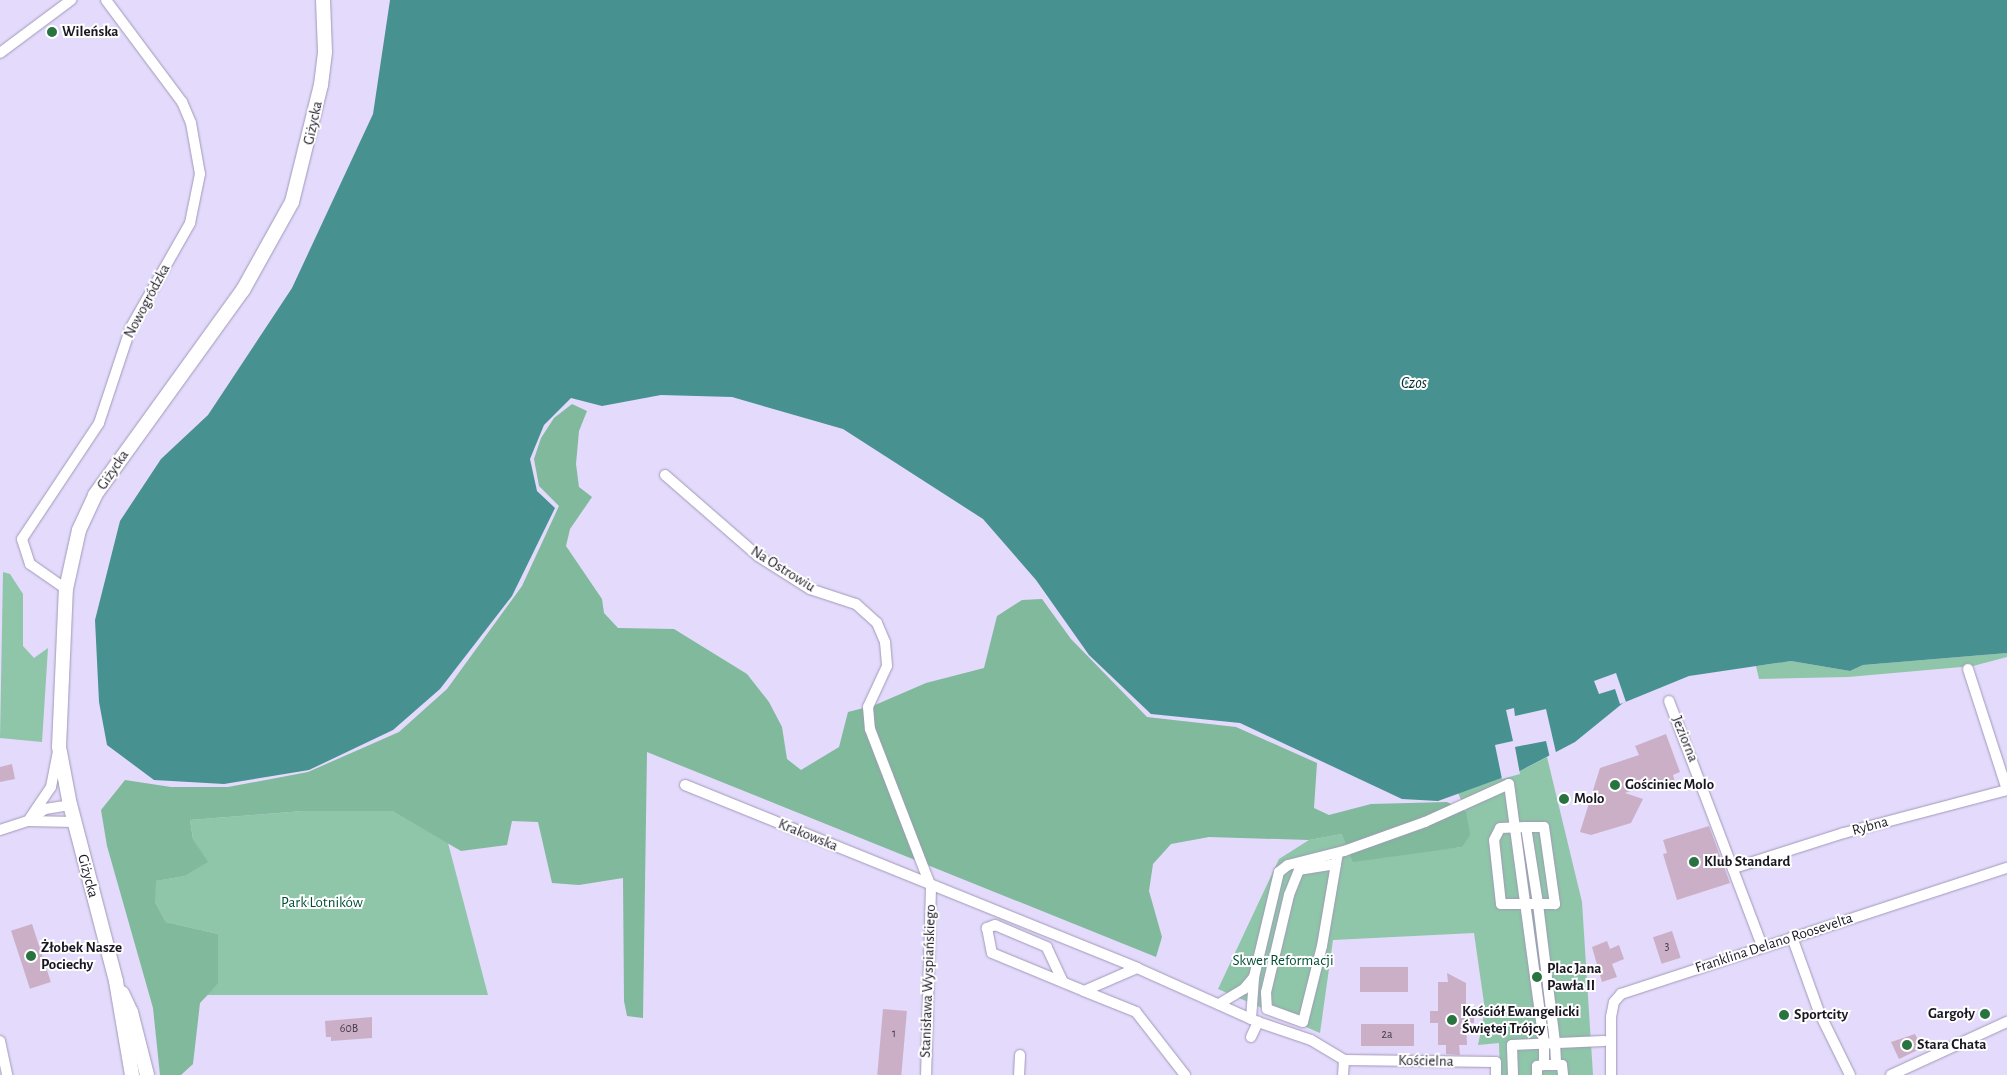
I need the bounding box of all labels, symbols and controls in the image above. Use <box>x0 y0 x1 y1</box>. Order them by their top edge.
place label: Wileńska <box>62 23 119 41</box>
marker: Wileńska <box>46 26 58 38</box>
street label: Giżycka <box>300 99 326 147</box>
street label: Nowogródzka <box>120 261 174 341</box>
water label: Czos <box>1401 373 1427 393</box>
street label: Giżycka <box>93 447 133 493</box>
street label: Na Ostrowiu <box>747 542 819 596</box>
street label: Jeziorna <box>1668 713 1702 765</box>
place label: Gościniec Molo <box>1625 776 1714 794</box>
marker: Gościniec Molo <box>1609 779 1621 791</box>
place label: Molo <box>1574 790 1604 808</box>
marker: Molo <box>1558 793 1570 805</box>
street label: Rybna <box>1850 813 1890 839</box>
street label: Krakowska <box>776 815 840 855</box>
street label: Giżycka <box>74 852 102 900</box>
place label: Klub Standard <box>1704 853 1790 871</box>
marker: Klub Standard <box>1688 856 1700 868</box>
park label: Park Lotników <box>281 894 363 912</box>
street label: Stanisława Wyspiańskiego <box>916 904 940 1058</box>
street label: Franklina Delano Roosevelta <box>1693 909 1855 977</box>
place label: Żłobek Nasze Pociechy <box>41 938 122 973</box>
house number: 3 <box>1665 940 1669 954</box>
marker: Żłobek Nasze Pociechy <box>25 950 37 962</box>
park label: Skwer Reformacji <box>1232 952 1334 970</box>
place label: Plac Jana Pawła II <box>1547 959 1602 994</box>
marker: Plac Jana Pawła II <box>1531 971 1543 983</box>
place label: Kościół Ewangelicki Świętej Trójcy <box>1462 1002 1579 1037</box>
place label: Gargoły <box>1928 1005 1975 1023</box>
place label: Sportcity <box>1794 1006 1848 1024</box>
marker: Gargoły <box>1979 1008 1991 1020</box>
marker: Sportcity <box>1778 1009 1790 1021</box>
marker: Kościół Ewangelicki Świętej Trójcy <box>1446 1014 1458 1026</box>
house number: 60B <box>340 1022 358 1036</box>
house number: 1 <box>892 1027 896 1041</box>
house number: 2a <box>1381 1028 1393 1042</box>
place label: Stara Chata <box>1917 1036 1987 1054</box>
marker: Stara Chata <box>1901 1039 1913 1051</box>
street label: Kościelna <box>1398 1052 1454 1070</box>

